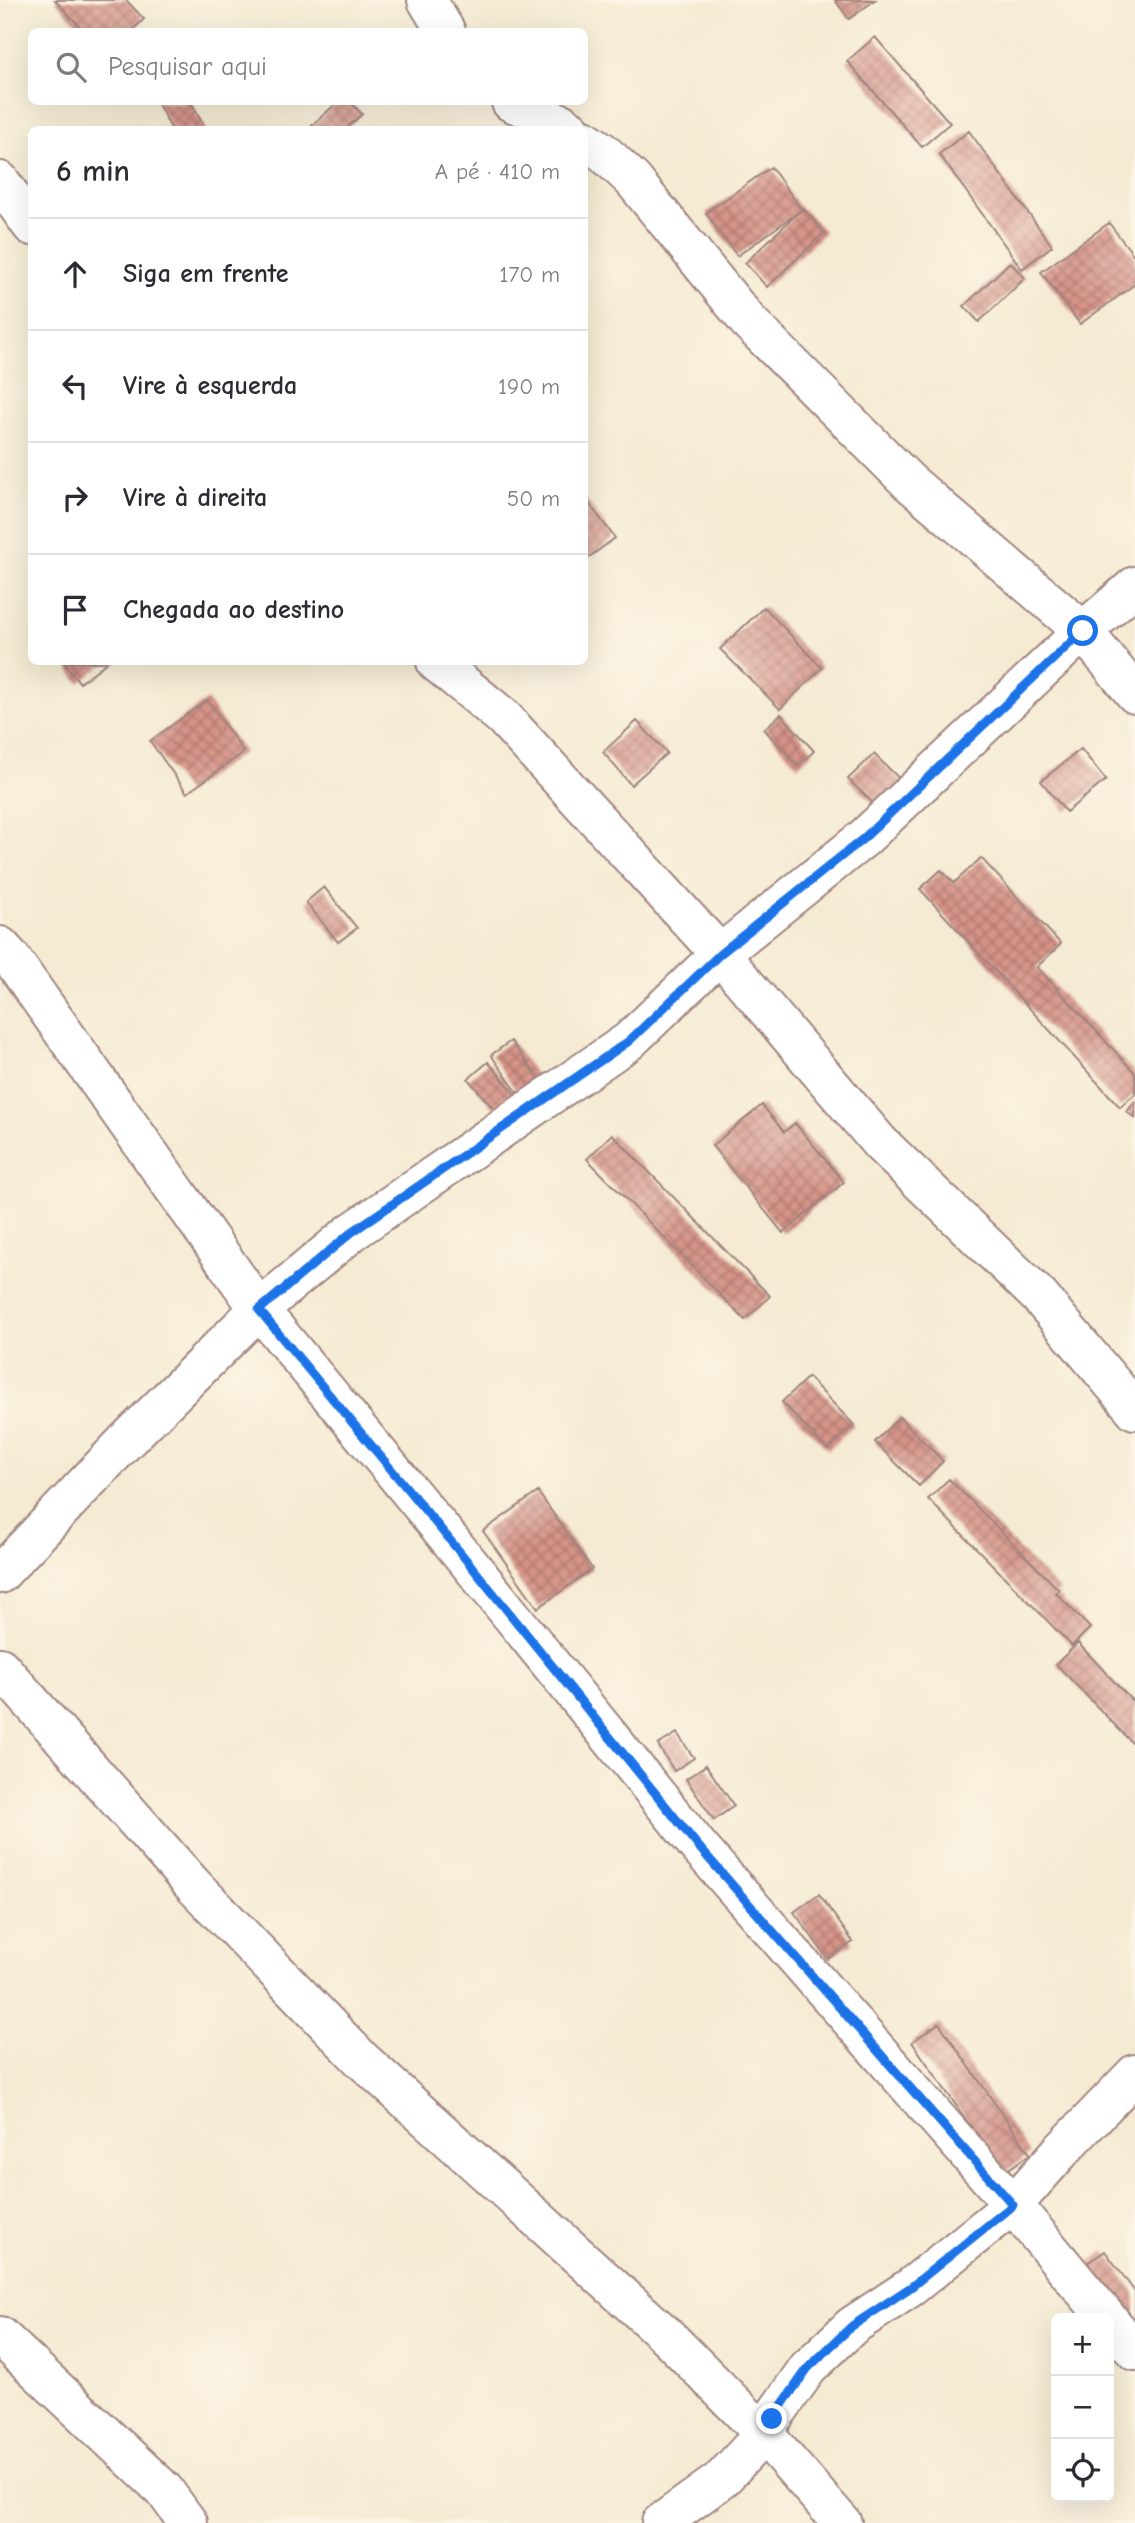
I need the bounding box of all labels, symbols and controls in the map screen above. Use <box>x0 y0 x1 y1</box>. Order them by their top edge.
search box <box>28 28 588 105</box>
icon: search <box>52 48 90 86</box>
text: Pesquisar aqui <box>108 52 267 82</box>
text: 6 min <box>56 154 130 189</box>
text: A pé · 410 m <box>435 158 560 185</box>
icon: ahead <box>56 255 94 293</box>
text: Siga em frente <box>123 259 289 289</box>
text: 170 m <box>499 261 560 288</box>
icon: left <box>56 367 94 405</box>
text: Vire à esquerda <box>123 371 297 401</box>
text: 190 m <box>498 373 560 400</box>
icon: right <box>56 479 94 517</box>
text: Vire à direita <box>123 483 267 513</box>
text: 50 m <box>507 485 560 512</box>
icon: arrive <box>56 591 94 629</box>
text: Chegada ao destino <box>123 595 344 625</box>
route start <box>1067 615 1098 646</box>
map controls <box>1051 2313 1114 2502</box>
button: + <box>1051 2313 1114 2376</box>
button: − <box>1051 2376 1114 2439</box>
route end <box>756 2403 787 2434</box>
button: locate <box>1051 2439 1114 2502</box>

